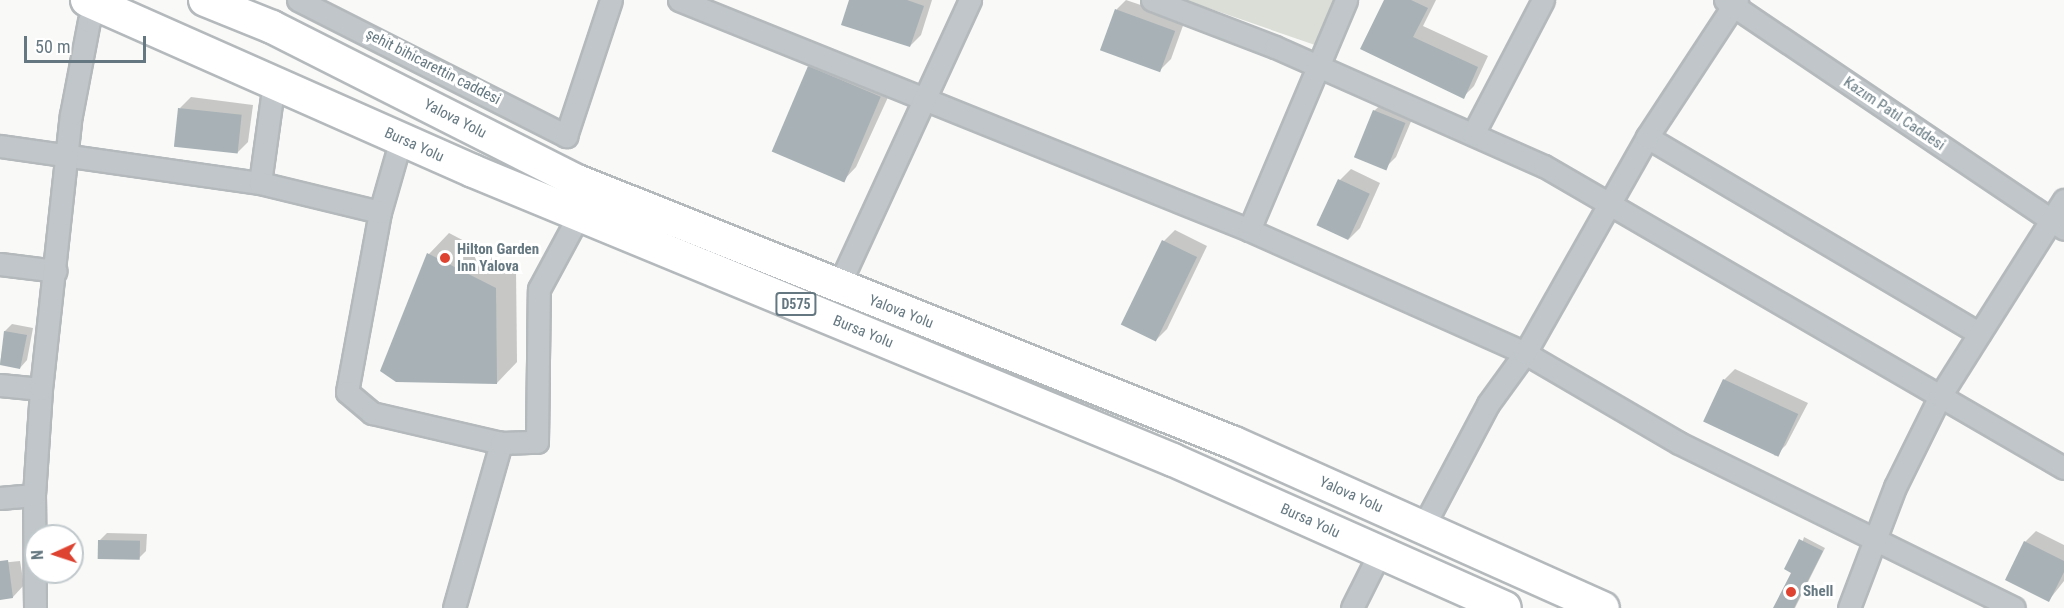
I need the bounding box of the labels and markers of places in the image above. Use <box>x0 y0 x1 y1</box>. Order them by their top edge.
place label: Hilton Garden Inn Yalova <box>457 240 539 275</box>
marker: Hilton Garden Inn Yalova <box>438 251 452 265</box>
place label: Shell <box>1803 583 1833 601</box>
marker: Shell <box>1784 585 1798 599</box>

